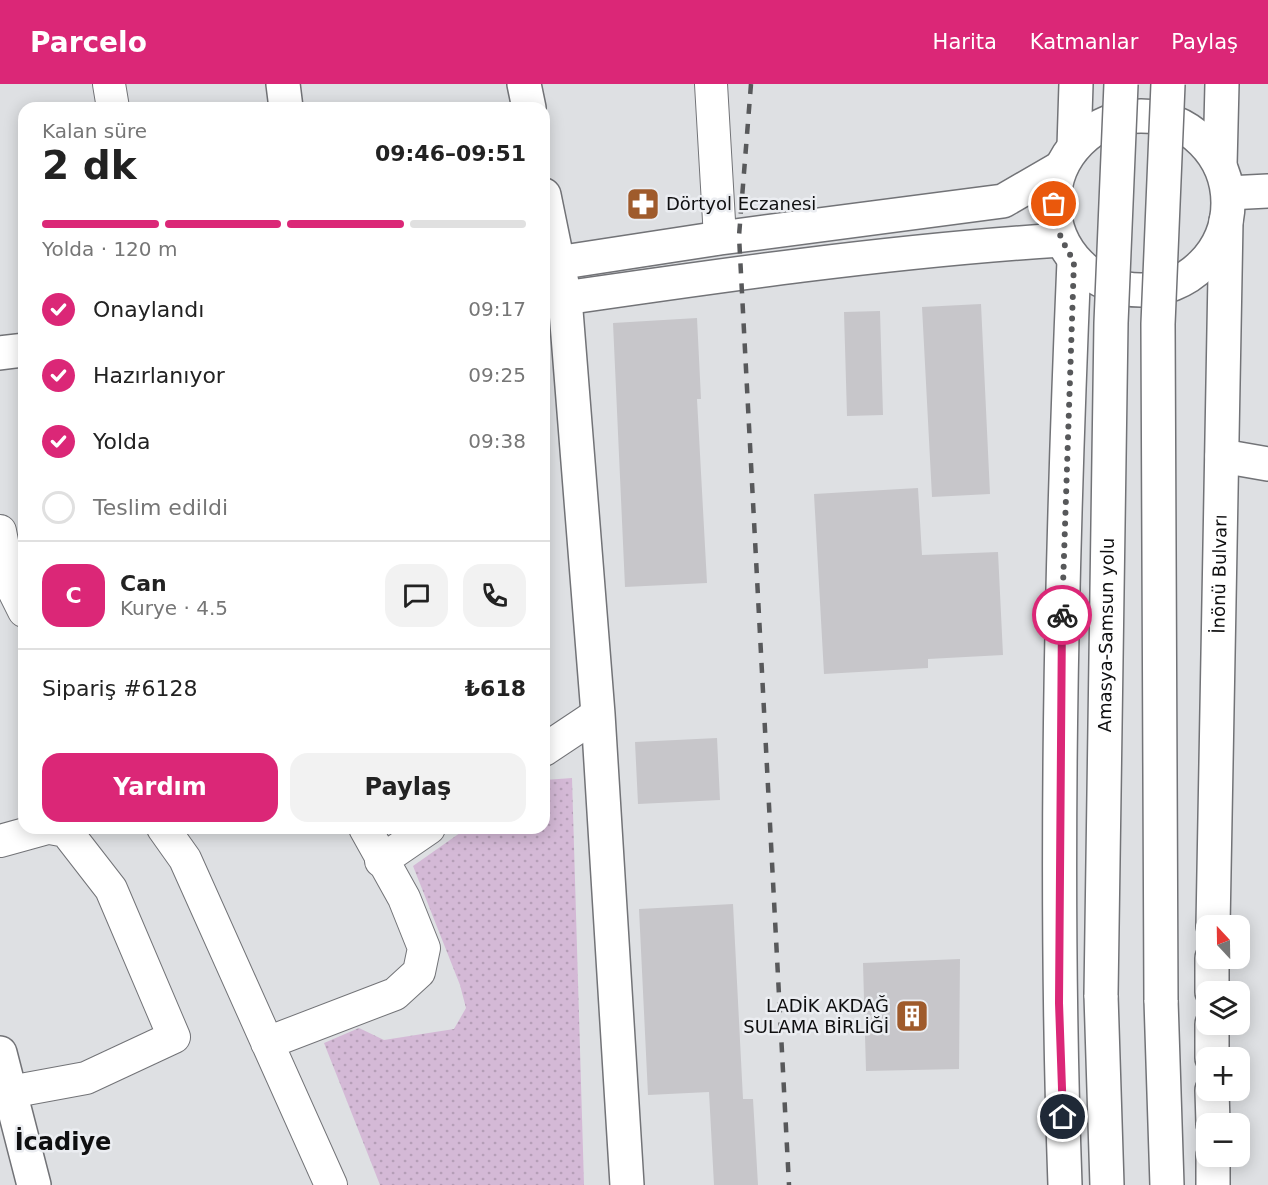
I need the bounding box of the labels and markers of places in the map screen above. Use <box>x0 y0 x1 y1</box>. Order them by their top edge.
pin <box>1028 178 1079 229</box>
pharmacy icon: Dörtyol Eczanesi <box>625 186 661 222</box>
place label: Dörtyol Eczanesi <box>666 193 816 214</box>
place label: LADİK AKDAĞ SULAMA BİRLİĞİ <box>743 995 889 1037</box>
building icon: LADİK AKDAĞ SULAMA BİRLİĞİ <box>894 998 930 1034</box>
pin <box>1037 1091 1088 1142</box>

